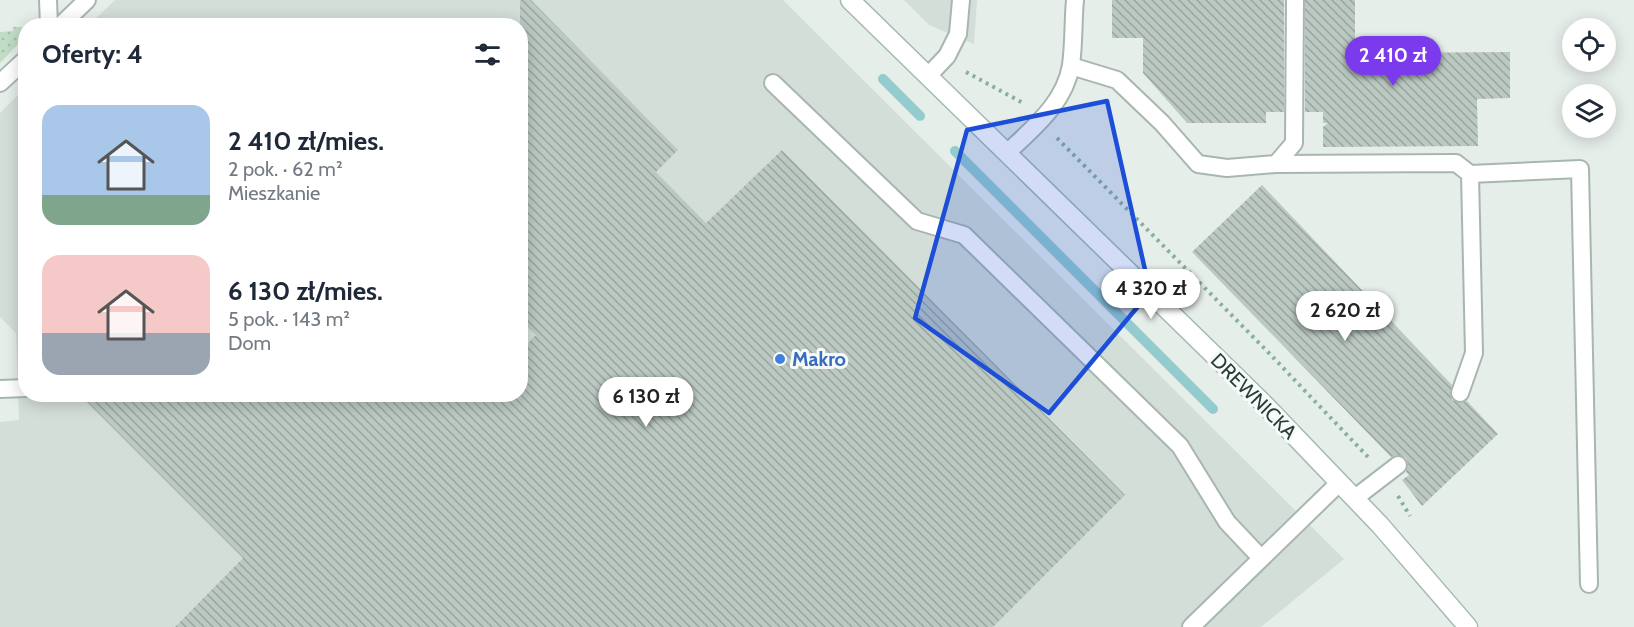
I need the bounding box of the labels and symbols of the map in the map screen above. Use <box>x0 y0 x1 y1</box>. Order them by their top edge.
pin: 2 410 zł <box>1331 36 1455 87</box>
pin: 4 320 zł <box>1089 269 1213 320</box>
pin: 2 620 zł <box>1283 291 1407 342</box>
place label: Makro <box>792 347 846 371</box>
street label: DREWNICKA <box>1206 348 1302 444</box>
marker: Makro <box>773 352 787 366</box>
pin: 6 130 zł <box>584 377 708 428</box>

